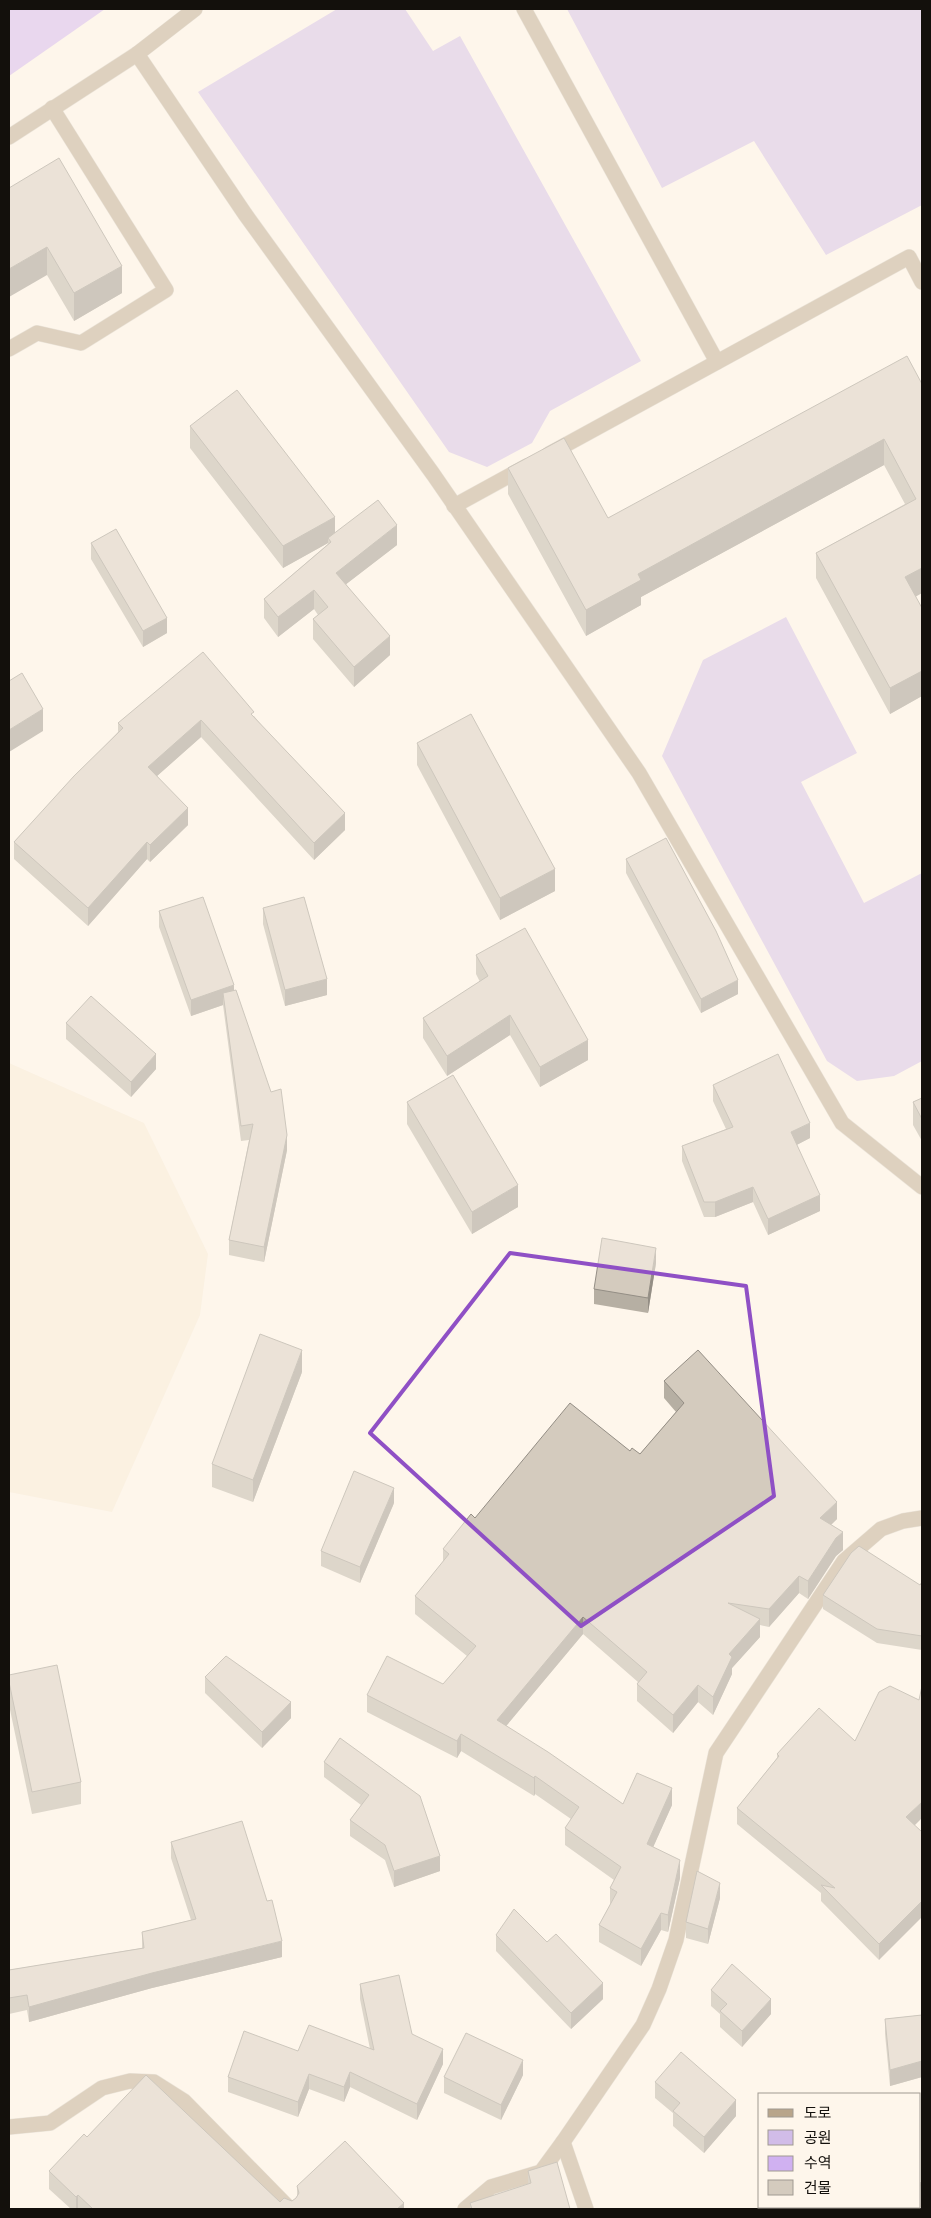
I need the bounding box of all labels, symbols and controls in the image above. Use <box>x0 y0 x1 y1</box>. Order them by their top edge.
legend <box>758 2093 921 2208</box>
text: 도로 <box>804 2103 832 2121</box>
text: 공원 <box>804 2128 832 2146</box>
text: 수역 <box>804 2153 832 2171</box>
text: 건물 <box>804 2178 832 2196</box>

